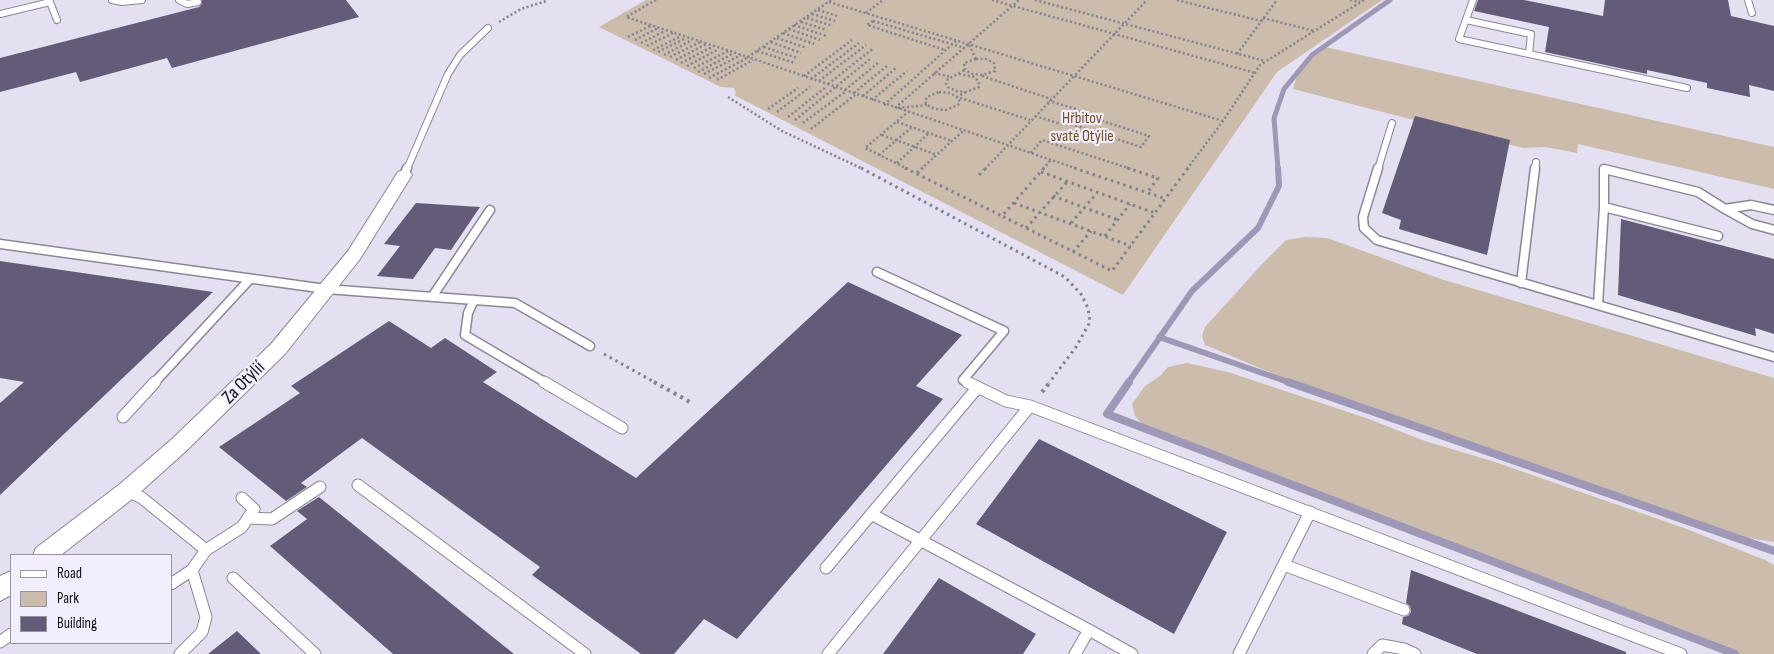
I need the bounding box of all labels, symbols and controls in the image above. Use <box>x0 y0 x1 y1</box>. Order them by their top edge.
park label: Hřbitov svaté Otýlie <box>1050 109 1114 147</box>
street label: Za Otýlií <box>218 357 270 409</box>
legend <box>10 554 172 644</box>
text: Road <box>57 564 82 583</box>
text: Park <box>57 589 79 608</box>
text: Building <box>57 614 97 633</box>

